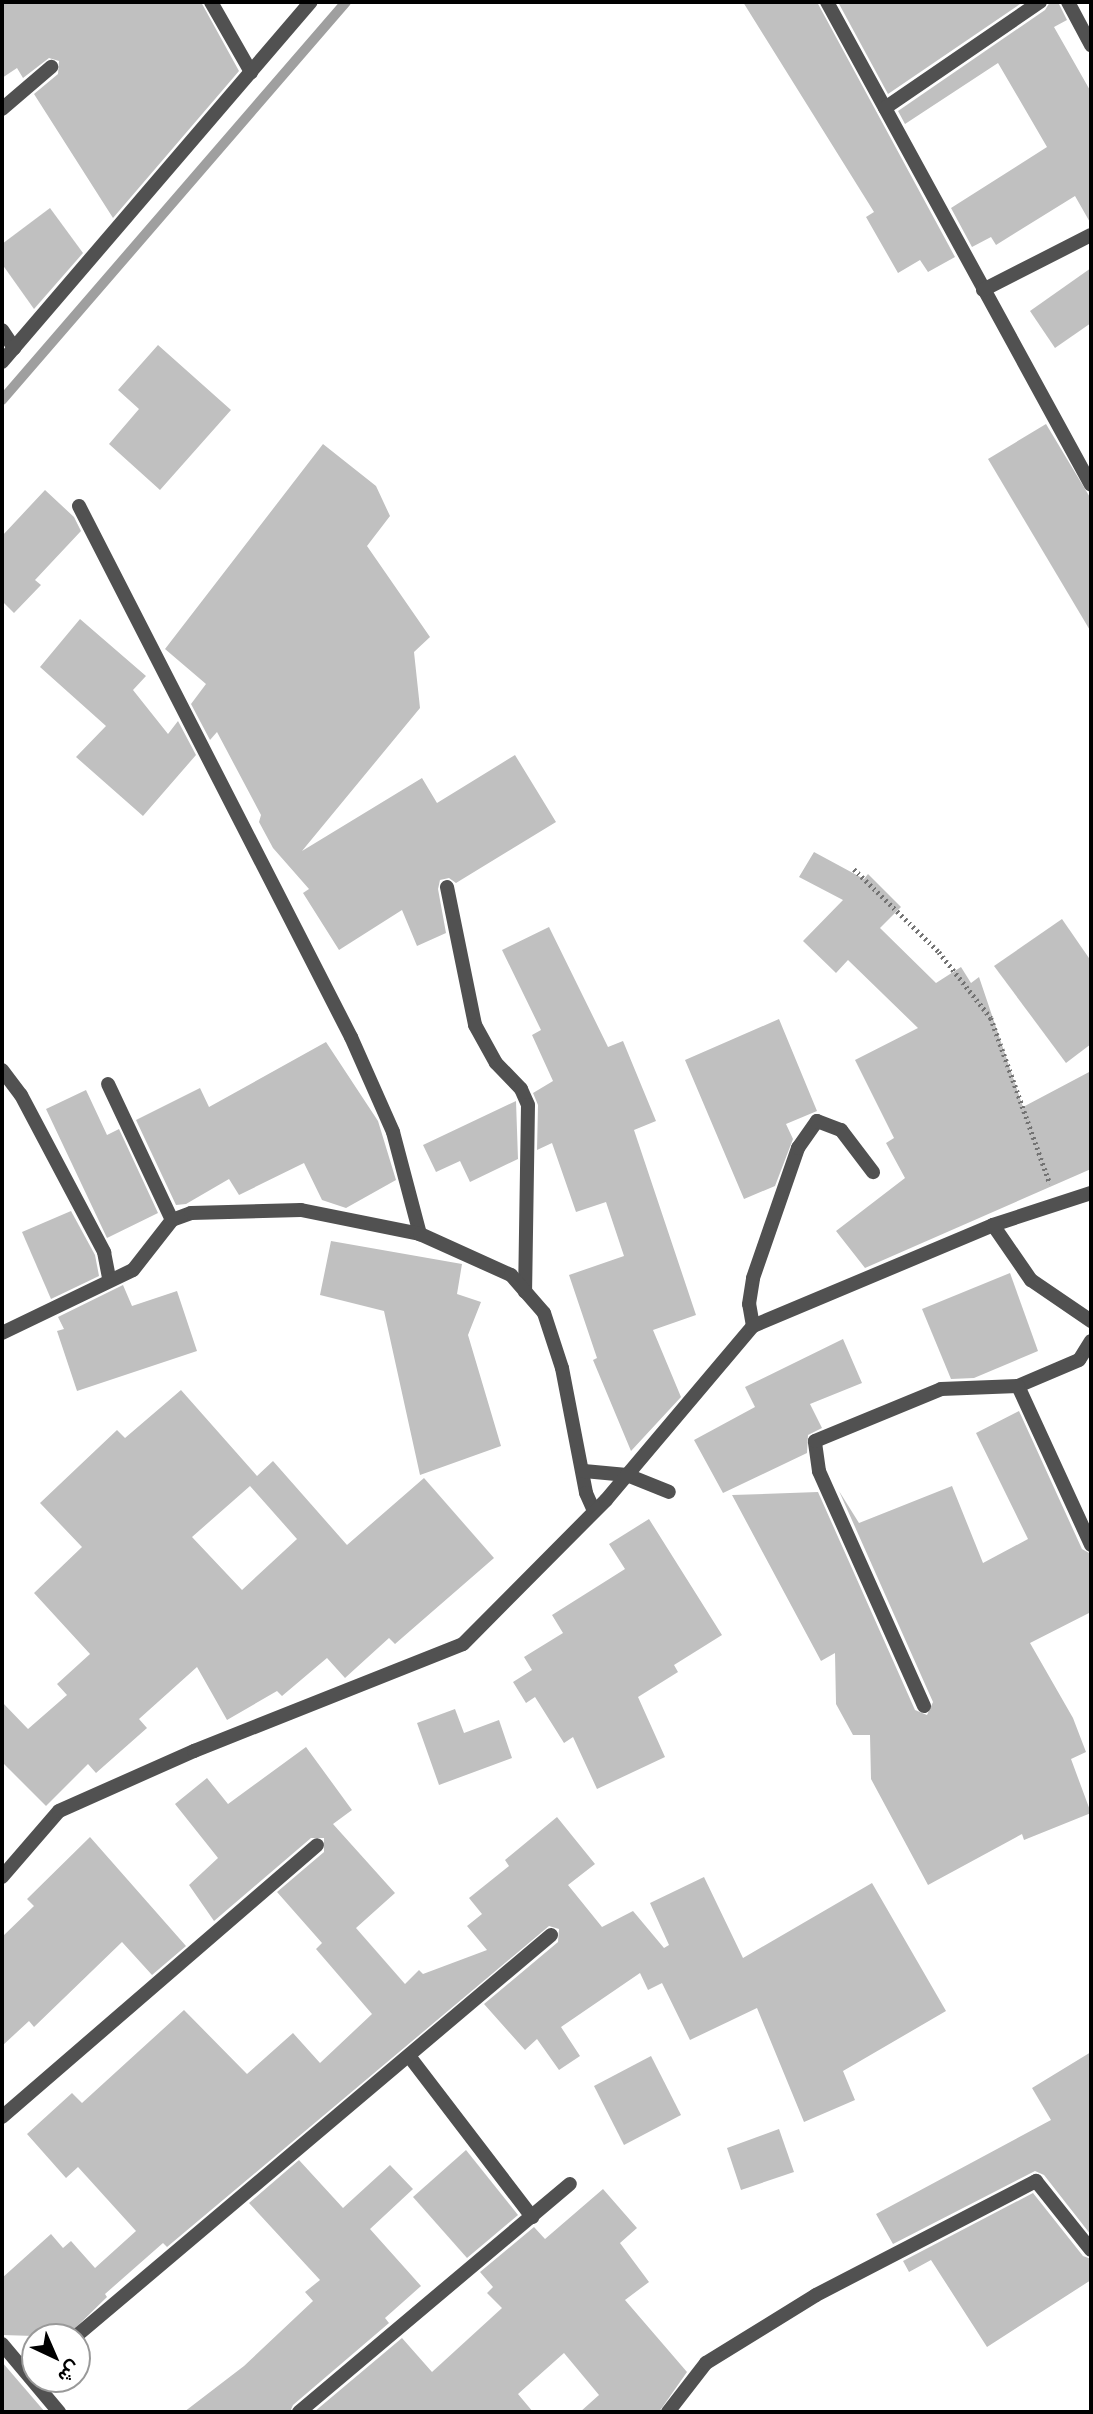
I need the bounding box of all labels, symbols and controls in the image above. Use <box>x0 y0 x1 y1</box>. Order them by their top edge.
north arrow <box>21 2323 91 2393</box>
text: ش <box>53 2355 86 2388</box>

